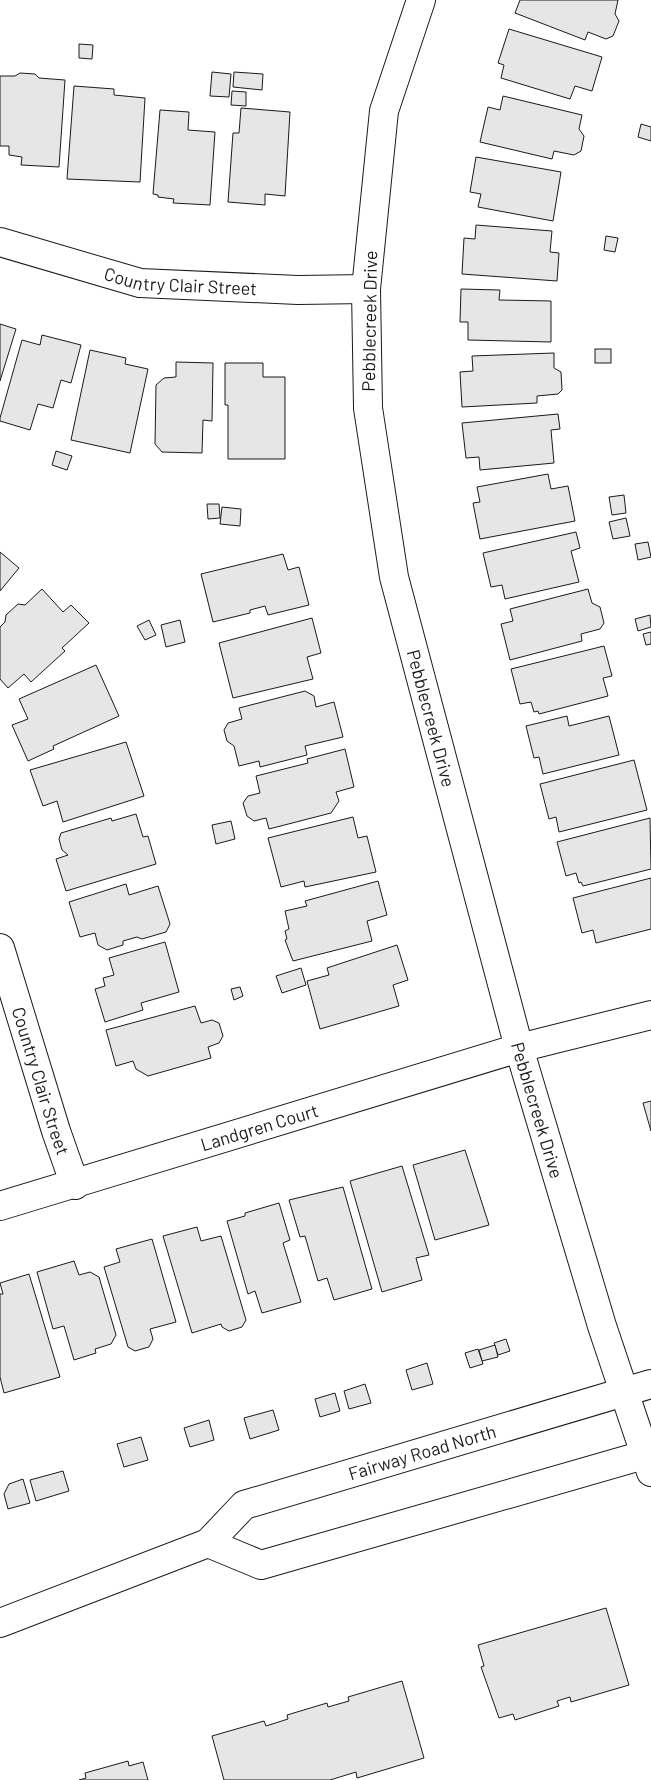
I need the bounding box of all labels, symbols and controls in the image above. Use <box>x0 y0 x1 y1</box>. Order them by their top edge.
street label: Pebblecreek Drive <box>357 250 381 392</box>
street label: Country Clair Street <box>102 262 257 299</box>
street label: Pebblecreek Drive <box>403 647 460 789</box>
street label: Country Clair Street <box>8 1004 75 1158</box>
street label: Pebblecreek Drive <box>507 1040 568 1181</box>
street label: Landgren Court <box>198 1099 321 1155</box>
street label: Fairway Road North <box>346 1420 498 1484</box>

